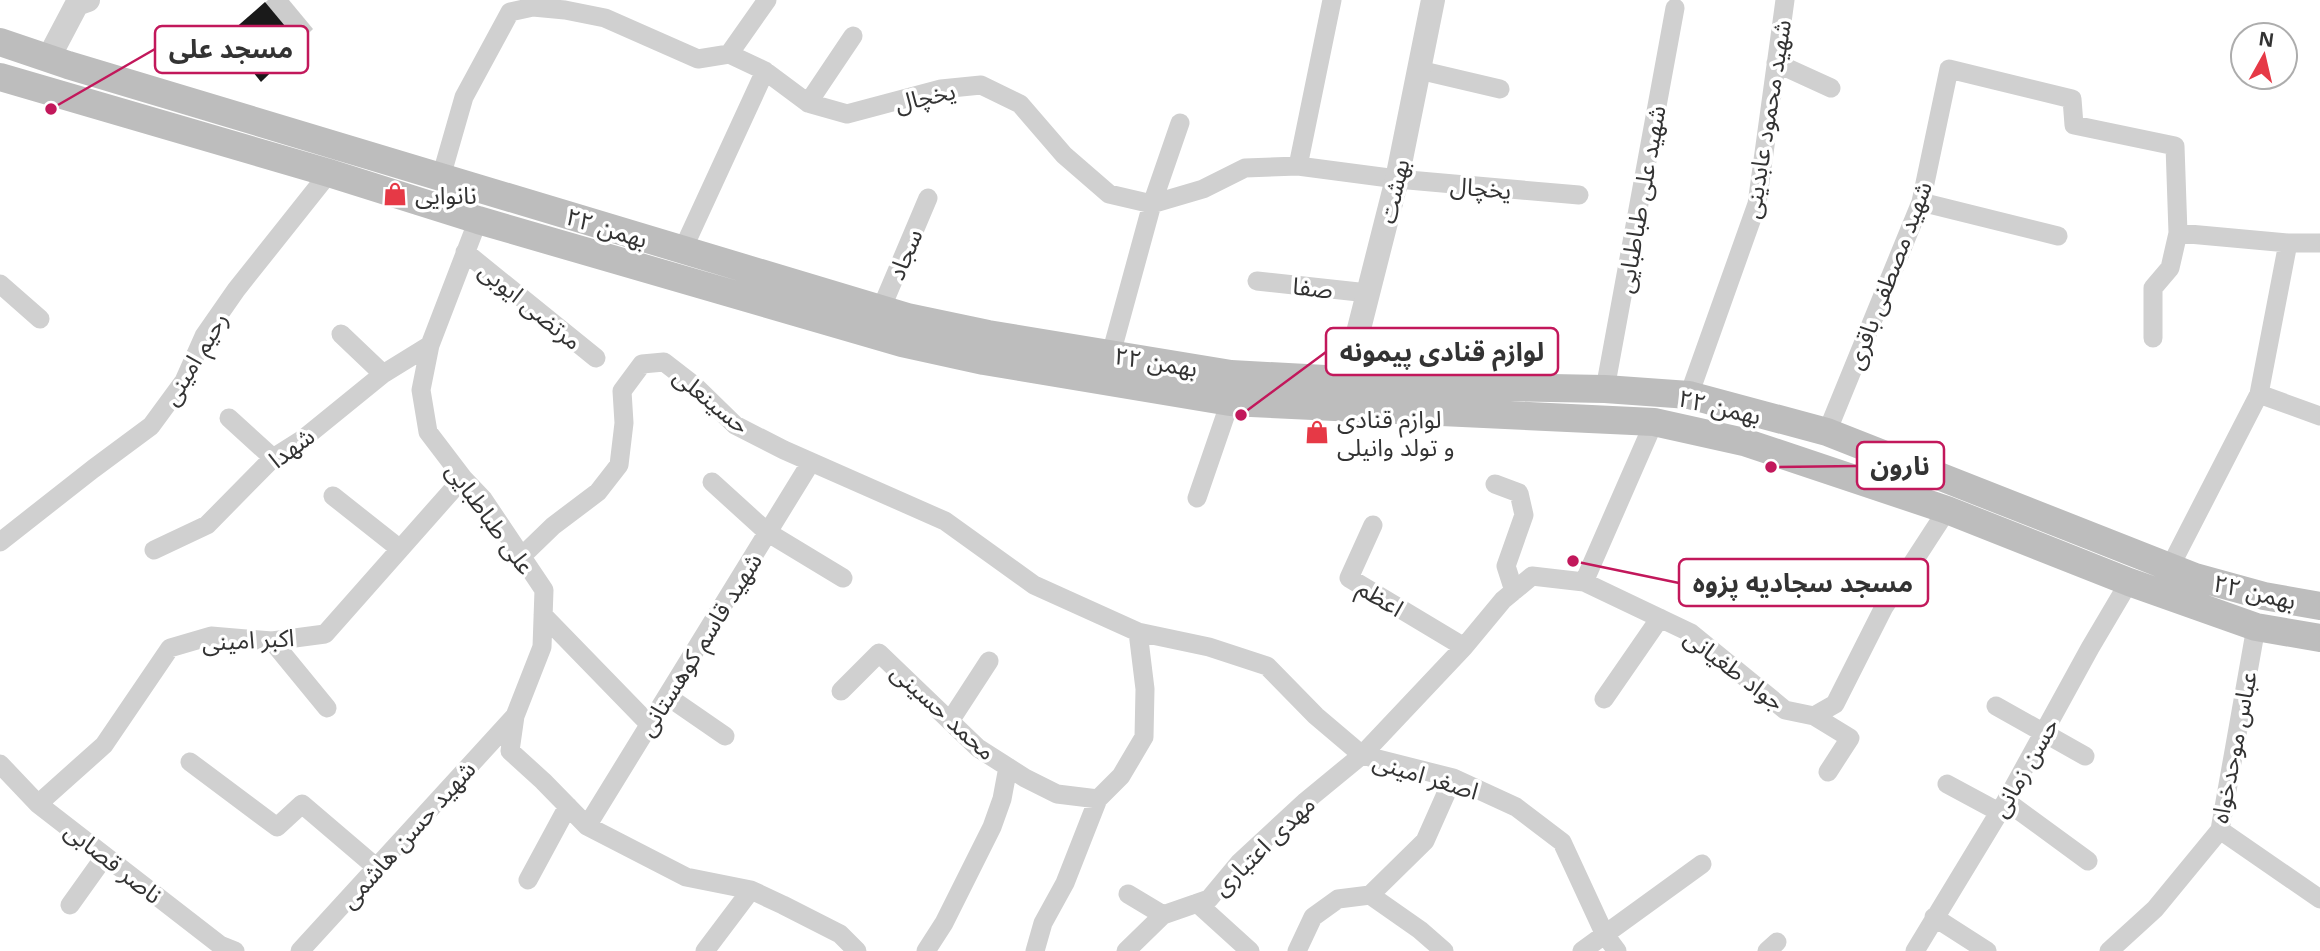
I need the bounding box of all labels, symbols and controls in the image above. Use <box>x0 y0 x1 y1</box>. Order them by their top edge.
street label: شهید محمود عابدینی <box>1734 17 1798 221</box>
north arrow <box>2229 21 2299 91</box>
text: N <box>2257 25 2276 53</box>
callout: مسجد علی <box>155 26 308 73</box>
text: مسجد علی <box>169 30 293 66</box>
street label: یخچال <box>891 73 959 119</box>
street label: شهید علی طباطبایی <box>1607 103 1673 295</box>
street label: بهشت <box>1370 155 1416 227</box>
street label: یخچال <box>1449 168 1513 206</box>
street label: شهید مصطفی باقری <box>1837 176 1939 374</box>
place label: نانوایی <box>415 178 477 211</box>
shop icon: نانوایی <box>381 180 409 208</box>
street label: ۲۲ بهمن <box>562 199 652 255</box>
street label: سجاد <box>879 223 929 285</box>
street label: مرتضی ایوبی <box>473 253 589 357</box>
street label: صفا <box>1291 268 1335 306</box>
street label: رحیم امینی <box>153 305 237 412</box>
callout: لوازم قنادی پیمونه <box>1326 328 1558 375</box>
text: لوازم قنادی پیمونه <box>1340 333 1544 372</box>
street label: ۲۲ بهمن <box>1112 338 1200 384</box>
street label: حسینعلی <box>667 359 757 441</box>
street label: ۲۲ بهمن <box>1675 381 1765 431</box>
place label: لوازم قنادی و تولد وانیلی <box>1337 402 1454 463</box>
shop icon: لوازم قنادی و تولد وانیلی <box>1303 418 1331 446</box>
street label: شهدا <box>261 419 321 475</box>
callout: نارون <box>1857 442 1944 489</box>
text: نارون <box>1870 447 1930 483</box>
street label: علی طباطبایی <box>439 455 543 581</box>
street label: شهید قاسم کوهستانی <box>629 546 771 743</box>
callout: مسجد سجادیه پزوه <box>1679 559 1928 606</box>
text: مسجد سجادیه پزوه <box>1693 564 1913 601</box>
street label: ۲۲ بهمن <box>2210 566 2300 616</box>
street label: اعظم <box>1351 570 1410 625</box>
street label: اکبر امینی <box>201 620 295 658</box>
street label: جواد طغیانی <box>1678 620 1792 718</box>
street label: محمد حسینی <box>885 655 1003 767</box>
street label: عباس موحدخواه <box>2202 668 2264 826</box>
street label: حسن زمانی <box>1982 711 2066 823</box>
street label: اصغر امینی <box>1369 743 1483 807</box>
street label: شهید حسن هاشمی <box>332 753 482 915</box>
street label: مهدی اعتباری <box>1204 788 1322 902</box>
street label: ناصر قصابی <box>58 813 170 911</box>

